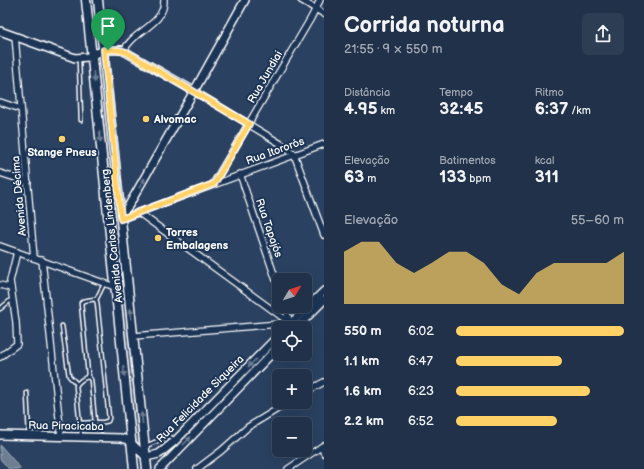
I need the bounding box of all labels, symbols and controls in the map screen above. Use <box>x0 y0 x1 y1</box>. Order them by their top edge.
pin <box>91 9 125 50</box>
text: Corrida noturna <box>344 12 505 39</box>
button: share <box>582 13 624 55</box>
icon: arrive <box>97 15 119 37</box>
text: 21:55 · 9 × 550 m <box>344 41 442 57</box>
street label: Rua Jundiai <box>245 49 285 105</box>
one-way arrow <box>91 71 97 83</box>
text: Distância <box>344 86 390 99</box>
text: Tempo <box>439 86 473 99</box>
text: Ritmo <box>535 86 564 99</box>
text: 4.95 <box>344 99 378 119</box>
text: 32:45 <box>439 99 483 119</box>
text: 6:37 <box>535 99 568 119</box>
text: km <box>378 104 395 117</box>
text: /km <box>568 104 591 117</box>
place label: Alvomac <box>153 113 196 126</box>
marker: Alvomac <box>141 114 151 124</box>
one-way arrow <box>97 131 103 143</box>
marker: Stange Pneus <box>57 134 67 144</box>
street label: Rua Itororós <box>244 134 307 168</box>
place label: Stange Pneus <box>27 146 97 159</box>
text: Elevação <box>344 154 390 167</box>
text: Batimentos <box>439 154 496 167</box>
text: kcal <box>535 154 554 167</box>
street label: Avenida Décima <box>9 155 29 237</box>
text: 63 <box>344 167 364 187</box>
text: 133 <box>439 167 466 187</box>
text: 311 <box>535 167 559 187</box>
street label: Avenida Carlos Lindenberg <box>99 168 125 304</box>
text: m <box>364 172 376 185</box>
text: bpm <box>466 172 491 185</box>
one-way arrow <box>138 177 145 189</box>
street label: Rua Tapajós <box>253 197 285 260</box>
text: Elevação <box>344 212 398 228</box>
text: 55–60 m <box>571 212 624 228</box>
place label: Torres Embalagens <box>166 226 229 252</box>
marker: Torres Embalagens <box>153 233 163 243</box>
north arrow <box>272 273 312 313</box>
map controls <box>272 273 312 457</box>
one-way arrow <box>128 308 135 320</box>
button: locate <box>272 321 312 361</box>
text: 550 m <box>344 323 382 339</box>
text: 6:02 <box>408 323 434 339</box>
street label: Rua Felicidade Siqueira <box>154 353 246 445</box>
text: 1.1 km <box>344 353 379 369</box>
text: 6:47 <box>408 353 433 369</box>
one-way arrow <box>247 358 257 368</box>
one-way arrow <box>120 365 127 377</box>
button: + <box>272 369 312 409</box>
text: 1.6 km <box>344 383 382 399</box>
text: 6:23 <box>408 383 434 399</box>
one-way arrow <box>139 412 145 424</box>
text: 2.2 km <box>344 413 384 429</box>
text: 6:52 <box>408 413 434 429</box>
button: − <box>272 417 312 457</box>
street label: Rua Piracicaba <box>28 419 104 433</box>
one-way arrow <box>182 436 192 446</box>

